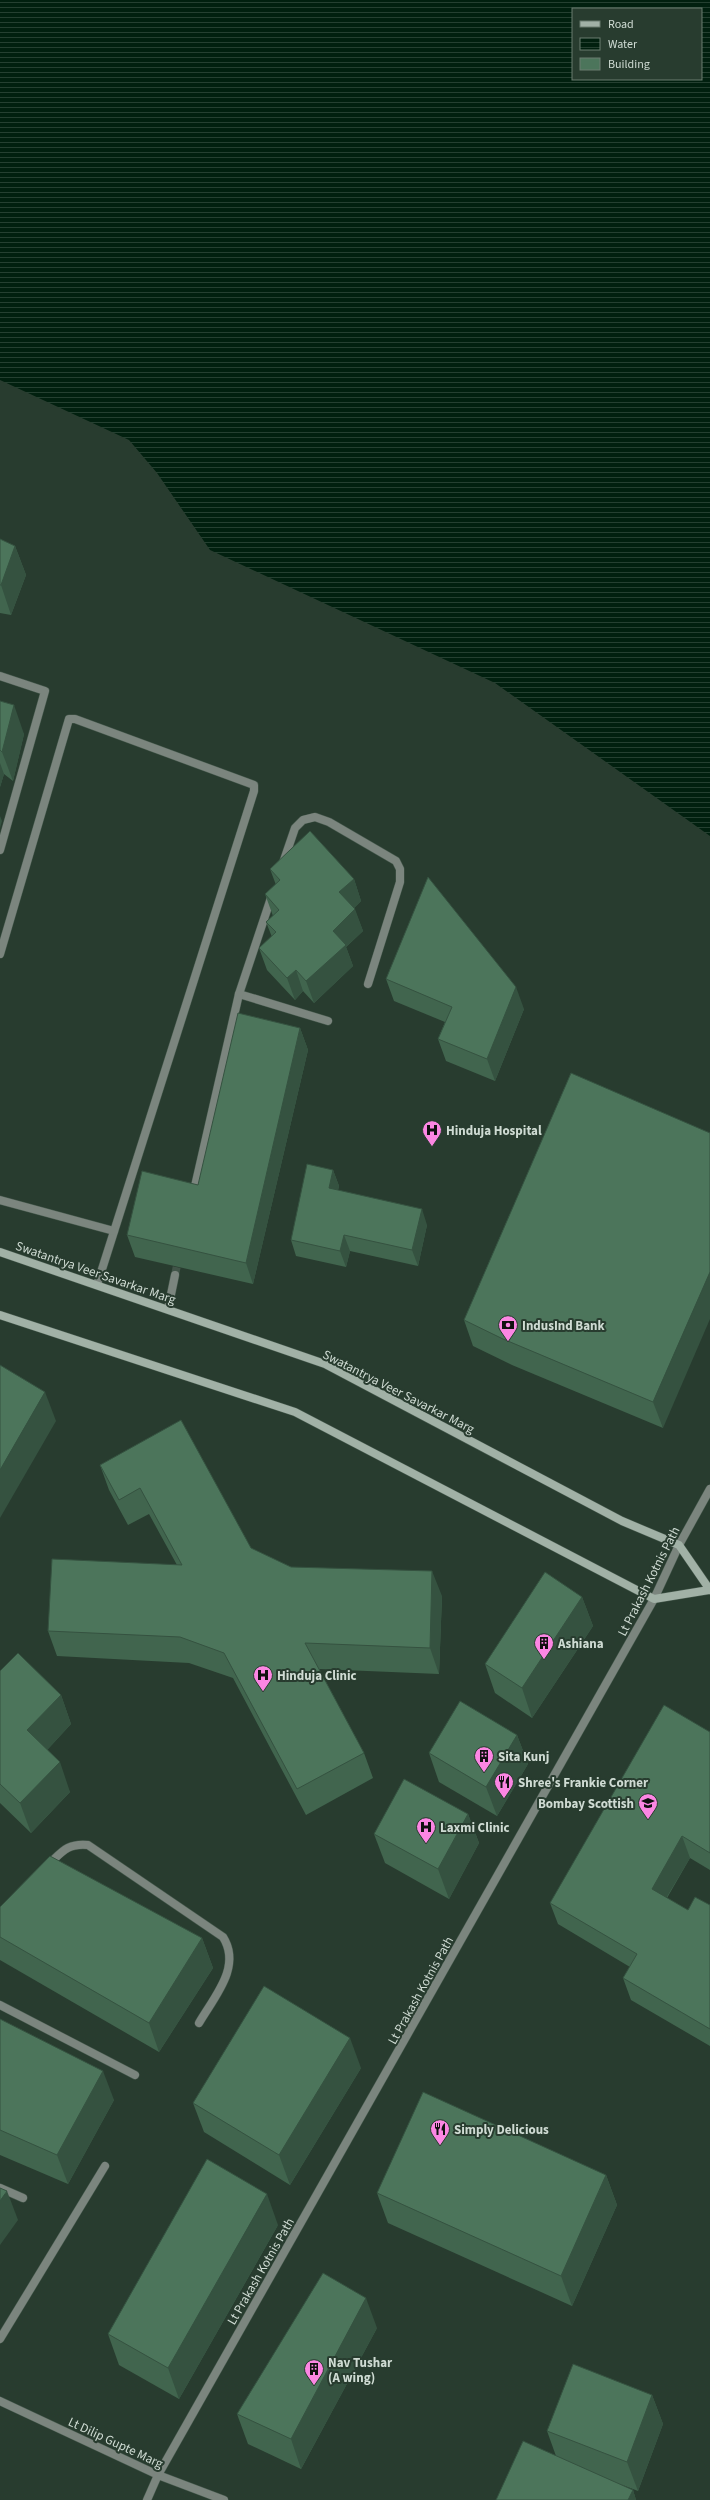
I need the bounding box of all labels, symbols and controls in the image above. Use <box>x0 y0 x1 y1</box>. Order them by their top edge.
legend <box>572 8 702 80</box>
text: Road <box>608 16 634 33</box>
text: Water <box>608 36 638 53</box>
text: Building <box>608 56 650 73</box>
hospital icon: Hinduja Hospital <box>421 1119 443 1147</box>
place label: Hinduja Hospital <box>446 1122 542 1140</box>
street label: Swatantrya Veer Savarkar Marg <box>13 1237 179 1309</box>
bank icon: IndusInd Bank <box>497 1314 519 1342</box>
place label: IndusInd Bank <box>522 1317 605 1335</box>
street label: Swatantrya Veer Savarkar Marg <box>319 1346 478 1438</box>
street label: Lt Prakash Kotnis Path <box>613 1524 684 1639</box>
building icon: Ashiana <box>533 1632 555 1660</box>
place label: Ashiana <box>557 1635 604 1653</box>
hospital icon: Hinduja Clinic <box>252 1664 274 1692</box>
place label: Hinduja Clinic <box>277 1667 357 1685</box>
building icon: Sita Kunj <box>473 1745 495 1773</box>
place label: Sita Kunj <box>498 1748 549 1766</box>
restaurant icon: Shree's Frankie Corner <box>493 1771 515 1799</box>
place label: Shree's Frankie Corner <box>518 1774 649 1792</box>
school or university icon: Bombay Scottish <box>637 1792 659 1820</box>
place label: Bombay Scottish <box>538 1795 634 1813</box>
hospital icon: Laxmi Clinic <box>415 1816 437 1844</box>
place label: Laxmi Clinic <box>440 1819 510 1837</box>
street label: Lt Prakash Kotnis Path <box>384 1933 458 2048</box>
restaurant icon: Simply Delicious <box>429 2118 451 2146</box>
place label: Simply Delicious <box>454 2121 549 2139</box>
street label: Lt Prakash Kotnis Path <box>223 2215 299 2328</box>
place label: Nav Tushar (A wing) <box>328 2354 393 2387</box>
building icon: Nav Tushar (A wing) <box>303 2358 325 2386</box>
street label: Lt Dilip Gupte Marg <box>65 2413 166 2473</box>

